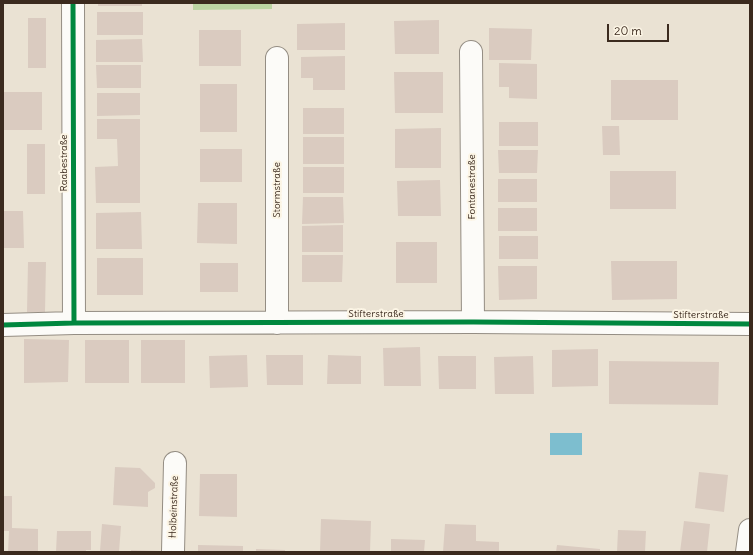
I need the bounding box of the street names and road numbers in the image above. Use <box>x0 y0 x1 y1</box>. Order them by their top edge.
street label: Raabestraße <box>58 134 70 192</box>
street label: Fontanestraße <box>466 154 478 220</box>
street label: Stormstraße <box>271 162 283 218</box>
street label: Stifterstraße <box>348 308 404 320</box>
street label: Stifterstraße <box>673 309 729 321</box>
street label: Holbeinstraße <box>167 476 181 538</box>

